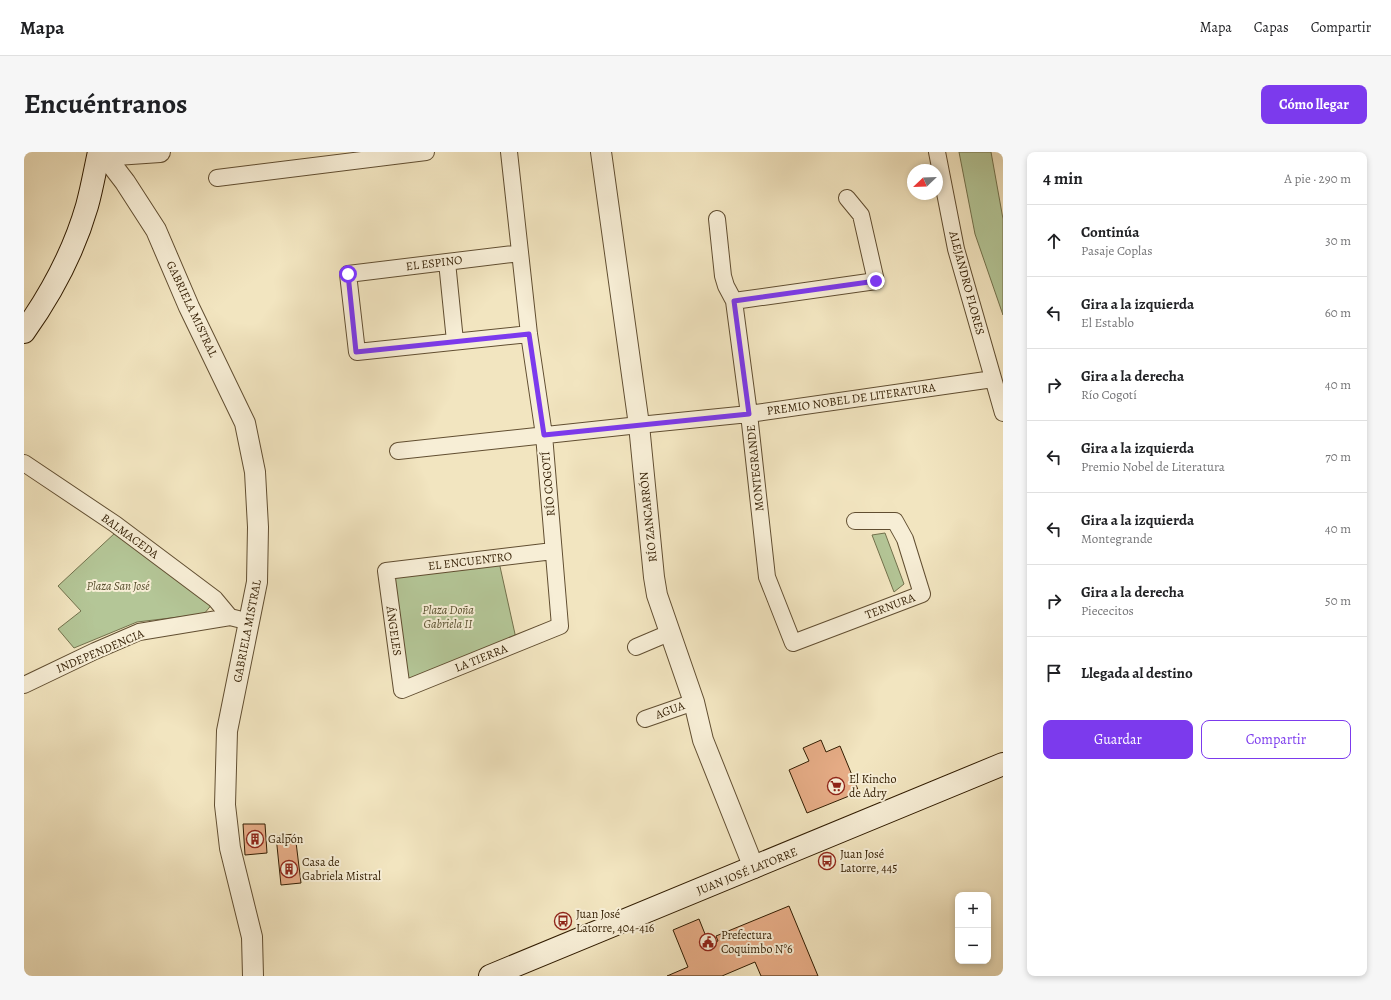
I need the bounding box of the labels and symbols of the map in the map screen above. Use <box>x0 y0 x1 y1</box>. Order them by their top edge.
north arrow <box>907 164 943 200</box>
street label: ALEJANDRO FLORES <box>945 228 989 337</box>
street label: EL ESPINO <box>405 252 463 274</box>
street label: GABRIELA MISTRAL <box>163 258 222 361</box>
route start <box>339 265 357 283</box>
route end <box>867 272 885 290</box>
street label: PREMIO NOBEL DE LITERATURA <box>765 379 937 419</box>
street label: MONTEGRANDE <box>743 424 767 512</box>
street label: RÍO COGOTÍ <box>537 451 559 517</box>
street label: RÍO ZANCARRÓN <box>635 471 661 563</box>
street label: BALMACEDA <box>98 510 163 563</box>
street label: EL ENCUENTRO <box>427 548 513 574</box>
street label: GABRIELA MISTRAL <box>229 577 265 684</box>
park label: Plaza San José <box>86 578 150 594</box>
street label: TERNURA <box>863 589 918 623</box>
park label: Plaza Doña Gabriela II <box>422 602 474 632</box>
street label: ÁNGELES <box>382 604 405 657</box>
street label: INDEPENDENCIA <box>54 625 147 677</box>
street label: LA TIERRA <box>452 640 511 676</box>
street label: AGUA <box>652 697 688 723</box>
place label: El Kincho de Adry <box>849 771 896 801</box>
supermarket icon: El Kincho de Adry <box>826 776 846 796</box>
building icon: Galpón <box>245 829 265 849</box>
place label: Galpón <box>268 831 304 847</box>
street label: JUAN JOSÉ LATORRE <box>694 843 800 899</box>
place label: Juan José Latorre, 445 <box>840 846 897 876</box>
bus stop icon: Juan José Latorre, 445 <box>817 851 837 871</box>
place label: Casa de Gabriela Mistral <box>302 854 381 884</box>
building icon: Casa de Gabriela Mistral <box>279 859 299 879</box>
place label: Juan José Latorre, 404-416 <box>576 906 655 936</box>
bus stop icon: Juan José Latorre, 404-416 <box>553 911 573 931</box>
place label: Prefectura Coquimbo N°6 <box>721 927 793 957</box>
public building icon: Prefectura Coquimbo N°6 <box>698 932 718 952</box>

